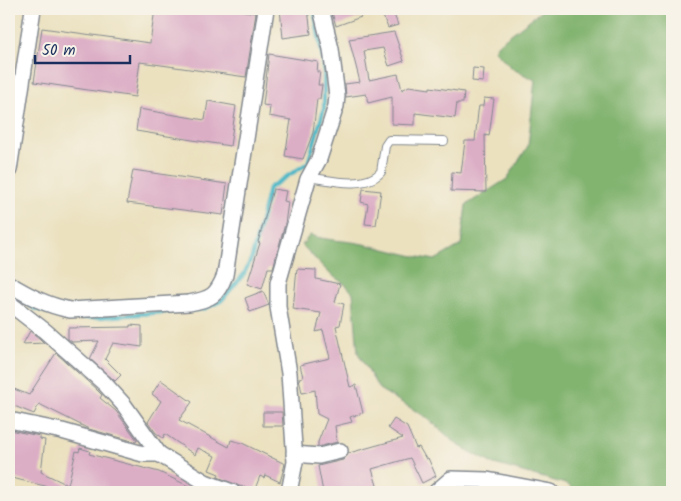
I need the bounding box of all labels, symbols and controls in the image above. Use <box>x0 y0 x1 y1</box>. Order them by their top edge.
scale bar <box>35 32 130 64</box>
text: 50 m <box>42 39 76 63</box>

